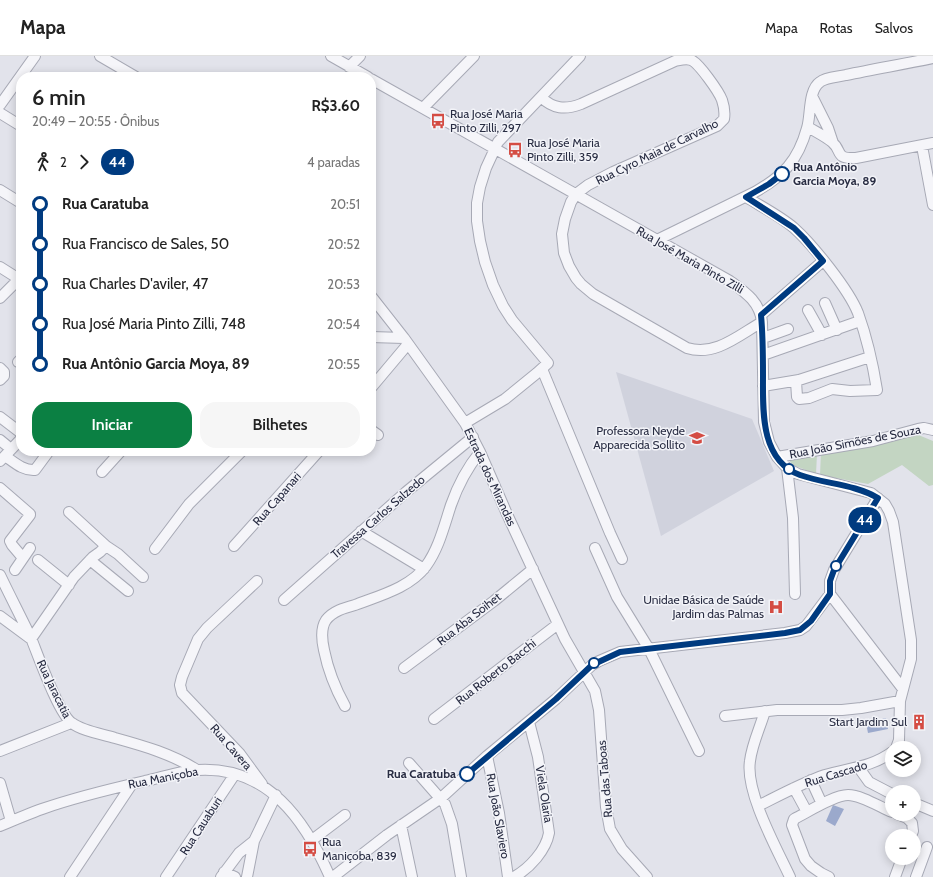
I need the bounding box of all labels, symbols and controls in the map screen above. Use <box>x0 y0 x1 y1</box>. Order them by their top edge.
text: Mapa <box>20 16 66 39</box>
text: Mapa <box>765 19 798 37</box>
text: Rotas <box>820 19 853 37</box>
text: Salvos <box>875 19 913 37</box>
text: 6 min <box>32 84 86 111</box>
text: R$3.60 <box>311 97 360 115</box>
place label: Rua José Maria Pinto Zilli, 297 <box>450 106 523 135</box>
bus stop icon: Rua José Maria Pinto Zilli, 297 <box>429 112 447 130</box>
text: 20:49 – 20:55 · Ônibus <box>32 113 159 129</box>
street label: Rua Cyro Maia de Carvalho <box>593 115 721 188</box>
place label: Rua José Maria Pinto Zilli, 359 <box>527 135 600 164</box>
bus stop icon: Rua José Maria Pinto Zilli, 359 <box>506 141 524 159</box>
icon: walk <box>32 151 54 173</box>
icon: forward <box>73 151 95 173</box>
text: 44 <box>109 153 126 171</box>
text: 2 <box>60 154 67 170</box>
text: 4 paradas <box>307 154 360 170</box>
place label: Rua Antônio Garcia Moya, 89 <box>793 159 876 188</box>
marker: Rua Antônio Garcia Moya, 89 <box>774 166 790 182</box>
text: Rua Caratuba <box>62 195 149 213</box>
text: 20:51 <box>330 196 360 212</box>
street label: Rua José Maria Pinto Zilli <box>634 223 747 297</box>
text: Rua Francisco de Sales, 50 <box>62 235 229 253</box>
text: 20:52 <box>328 236 360 252</box>
text: Rua Charles D'aviler, 47 <box>62 275 208 293</box>
text: 20:53 <box>327 276 360 292</box>
text: Rua José Maria Pinto Zilli, 748 <box>62 315 246 333</box>
text: 20:54 <box>327 316 360 332</box>
text: Rua Antônio Garcia Moya, 89 <box>62 355 249 373</box>
text: 20:55 <box>327 356 360 372</box>
button: Iniciar <box>32 402 192 448</box>
button: Bilhetes <box>200 402 360 448</box>
street label: Rua João Simões de Souza <box>788 421 922 462</box>
place label: Professora Neyde Apparecida Sollito <box>593 423 685 452</box>
street label: Estrada dos Mirandas <box>461 425 520 528</box>
school or university icon: Professora Neyde Apparecida Sollito <box>688 429 706 447</box>
unlabelled marker <box>783 463 795 475</box>
street label: Rua Capanari <box>249 469 304 529</box>
street label: Travessa Carlos Salzedo <box>328 472 428 561</box>
line badge: 44 <box>847 507 883 533</box>
text: 44 <box>856 511 874 529</box>
unlabelled marker <box>830 560 842 572</box>
street label: Rua Aba Soihet <box>434 589 504 648</box>
place label: Unidae Básica de Saúde Jardim das Palmas <box>643 592 764 621</box>
hospital icon: Unidae Básica de Saúde Jardim das Palmas <box>767 598 785 616</box>
street label: Rua Roberto Bacchi <box>452 635 539 708</box>
street label: Rua Jaracatia <box>34 657 75 721</box>
unlabelled marker <box>588 657 600 669</box>
building icon: Start Jardim Sul <box>910 713 928 731</box>
place label: Start Jardim Sul <box>829 714 907 729</box>
street label: Rua Cavera <box>207 721 256 773</box>
street label: Rua das Taboas <box>594 740 615 818</box>
map controls <box>885 741 921 865</box>
button: layers <box>885 741 921 777</box>
street label: Rua Cascado <box>803 757 869 790</box>
street label: Rua Maniçoba <box>127 763 199 792</box>
street label: Viela Olaria <box>533 764 556 824</box>
place label: Rua Caratuba <box>387 766 456 781</box>
marker: Rua Caratuba <box>459 766 475 782</box>
street label: Rua João Slaviero <box>484 772 513 860</box>
button: + <box>885 785 921 821</box>
street label: Rua Cauaburi <box>176 794 225 858</box>
button: − <box>885 829 921 865</box>
place label: Rua Maniçoba, 839 <box>322 834 397 863</box>
bus stop icon: Rua Maniçoba, 839 <box>301 840 319 858</box>

